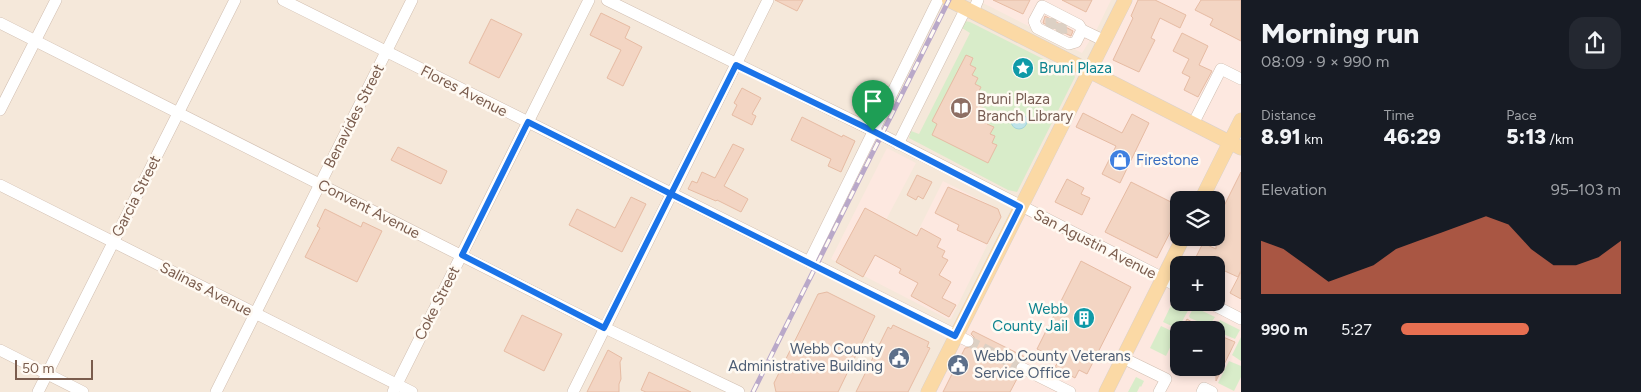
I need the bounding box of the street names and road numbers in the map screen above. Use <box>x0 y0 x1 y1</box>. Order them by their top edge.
street label: Benavides Street <box>320 61 388 171</box>
street label: Flores Avenue <box>418 61 510 121</box>
street label: Garcia Street <box>108 152 164 240</box>
street label: Convent Avenue <box>315 176 423 242</box>
street label: San Agustin Avenue <box>1031 205 1159 283</box>
street label: Salinas Avenue <box>157 258 255 320</box>
street label: Coke Street <box>411 263 463 343</box>

